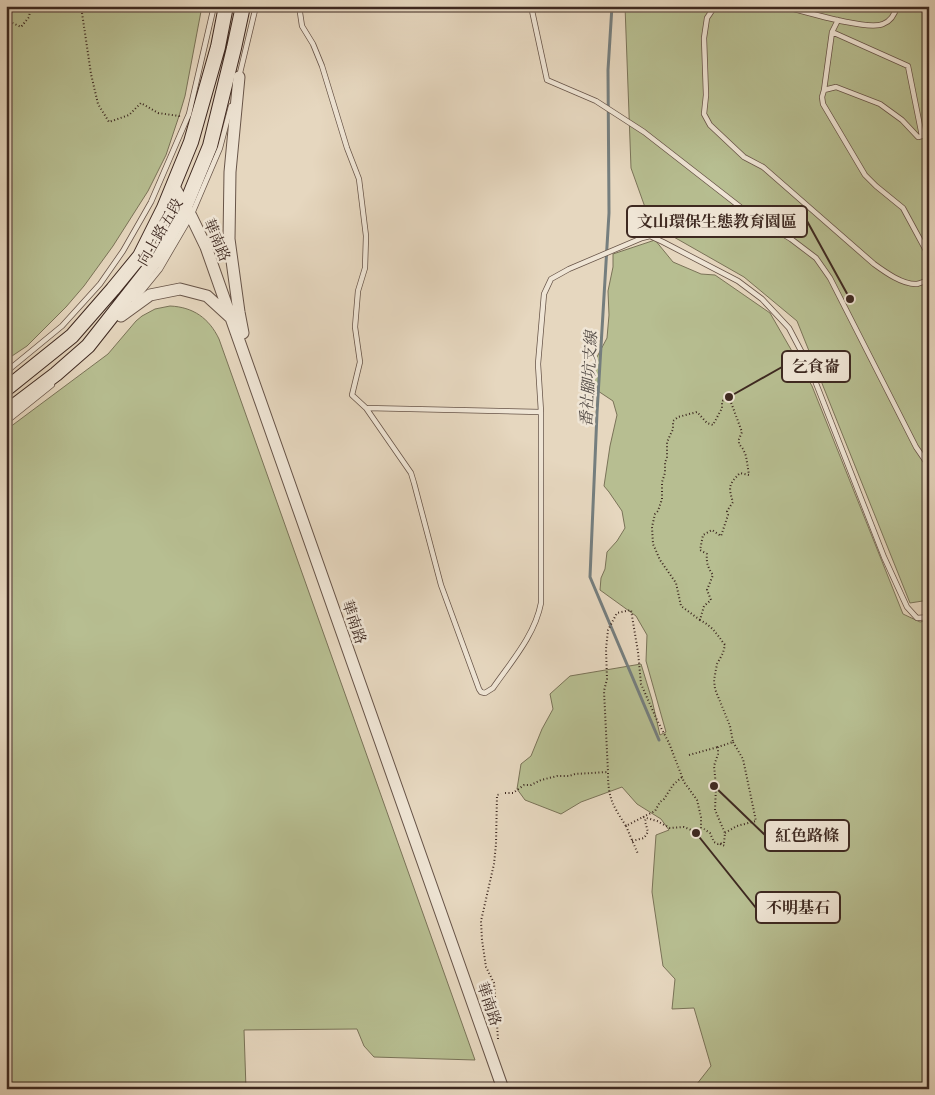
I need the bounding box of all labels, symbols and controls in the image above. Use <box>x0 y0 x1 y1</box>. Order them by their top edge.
street label: 向上路五段 <box>133 195 187 269</box>
callout: 文山環保生態教育園區 <box>627 206 807 237</box>
text: 文山環保生態教育園區 <box>637 212 797 232</box>
street label: 華南路 <box>199 216 234 265</box>
water label: 番社腳坑支線 <box>576 329 602 428</box>
callout: 乞食崙 <box>782 351 850 382</box>
text: 乞食崙 <box>792 357 840 377</box>
street label: 華南路 <box>337 598 370 647</box>
callout: 紅色路條 <box>765 820 849 851</box>
text: 紅色路條 <box>775 826 839 846</box>
callout: 不明基石 <box>756 892 840 923</box>
text: 不明基石 <box>766 898 830 918</box>
street label: 華南路 <box>472 980 505 1029</box>

